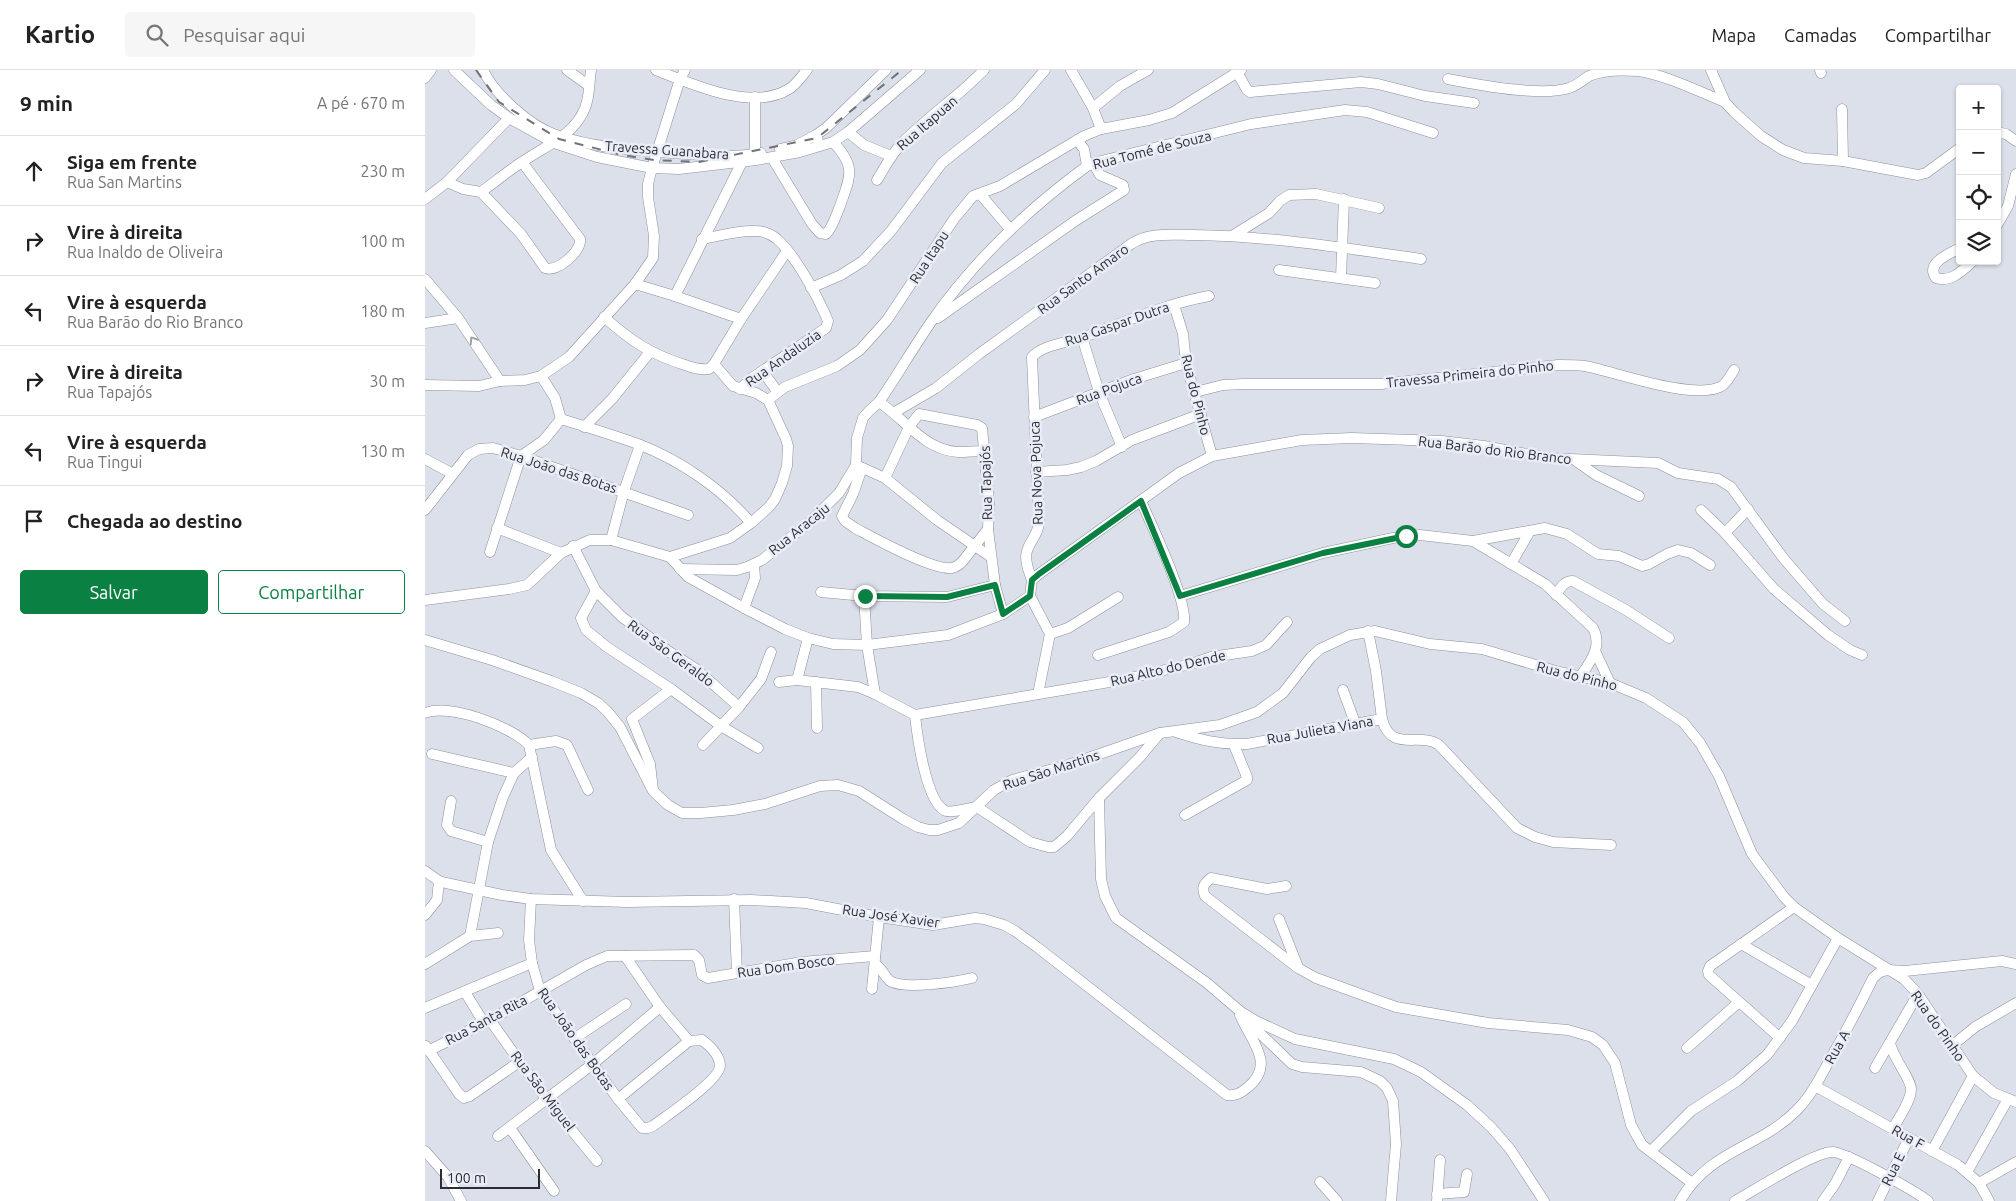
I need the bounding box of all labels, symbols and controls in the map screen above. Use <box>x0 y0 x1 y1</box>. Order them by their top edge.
search box <box>125 12 475 57</box>
text: Kartio <box>25 21 95 48</box>
icon: search <box>143 21 171 49</box>
text: Pesquisar aqui <box>183 24 305 46</box>
text: Mapa <box>1711 25 1756 45</box>
text: Camadas <box>1784 25 1857 45</box>
text: Compartilhar <box>1885 25 1991 45</box>
map controls <box>1956 85 2001 265</box>
button: + <box>1956 85 2001 130</box>
text: 9 min <box>20 91 73 115</box>
street label: Rua Itapuan <box>894 92 960 154</box>
text: A pé · 670 m <box>317 94 405 112</box>
street label: Rua Tomé de Souza <box>1091 128 1213 172</box>
button: − <box>1956 130 2001 175</box>
street label: Travessa Guanabara <box>604 138 730 162</box>
text: Siga em frente <box>67 151 197 173</box>
icon: ahead <box>20 157 48 185</box>
text: 230 m <box>360 162 405 180</box>
text: Rua San Martins <box>67 173 182 191</box>
button: locate <box>1956 175 2001 220</box>
button: layers <box>1956 220 2001 265</box>
text: Vire à direita <box>67 221 183 243</box>
icon: right <box>20 227 48 255</box>
street label: Rua Itapu <box>906 228 952 286</box>
text: 100 m <box>360 232 405 250</box>
street label: Rua Santo Amaro <box>1034 241 1132 317</box>
text: Rua Inaldo de Oliveira <box>67 243 223 261</box>
text: Vire à esquerda <box>67 291 207 313</box>
icon: left <box>20 297 48 325</box>
street label: Rua Gaspar Dutra <box>1063 299 1171 349</box>
text: 180 m <box>360 302 405 320</box>
text: Rua Barão do Rio Branco <box>67 313 243 331</box>
street label: Rua Andaluzia <box>742 326 824 390</box>
one-way arrow <box>470 336 479 346</box>
street label: Rua do Pinho <box>1178 353 1214 437</box>
street label: Travessa Primeira do Pinho <box>1385 357 1555 391</box>
text: Vire à direita <box>67 361 183 383</box>
icon: right <box>20 367 48 395</box>
street label: Rua Pojuca <box>1074 370 1144 408</box>
text: 30 m <box>369 372 405 390</box>
text: Rua Tapajós <box>67 383 152 401</box>
street label: Rua Nova Pojuca <box>1026 421 1046 525</box>
text: Vire à esquerda <box>67 431 207 453</box>
street label: Rua Barão do Rio Branco <box>1417 433 1573 467</box>
icon: left <box>20 437 48 465</box>
text: 130 m <box>360 442 405 460</box>
street label: Rua João das Botas <box>499 444 619 496</box>
street label: Rua Tapajós <box>977 445 995 521</box>
text: Rua Tingui <box>67 453 143 471</box>
street label: Rua Aracaju <box>765 500 833 558</box>
icon: arrive <box>20 507 48 535</box>
text: Chegada ao destino <box>67 510 243 532</box>
route start <box>1395 525 1418 548</box>
button: Salvar <box>20 570 208 614</box>
button: Compartilhar <box>218 570 405 614</box>
route end <box>854 585 877 608</box>
street label: Rua São Geraldo <box>625 616 717 690</box>
street label: Rua Alto do Dende <box>1109 647 1227 689</box>
street label: Rua do Pinho <box>1535 658 1619 694</box>
street label: Rua Julieta Viana <box>1266 713 1374 747</box>
street label: Rua São Martins <box>1001 747 1101 793</box>
street label: Rua José Xavier <box>841 901 941 931</box>
street label: Rua Dom Bosco <box>736 951 836 981</box>
street label: Rua João das Botas <box>535 985 617 1093</box>
street label: Rua do Pinho <box>1908 988 1968 1064</box>
street label: Rua Santa Rita <box>442 992 530 1048</box>
street label: Rua A <box>1821 1027 1853 1067</box>
street label: Rua São Miguel <box>508 1048 578 1134</box>
street label: Rua F <box>1889 1122 1927 1152</box>
street label: Rua E <box>1878 1150 1908 1188</box>
scale bar <box>440 1166 540 1189</box>
text: 100 m <box>447 1170 486 1186</box>

